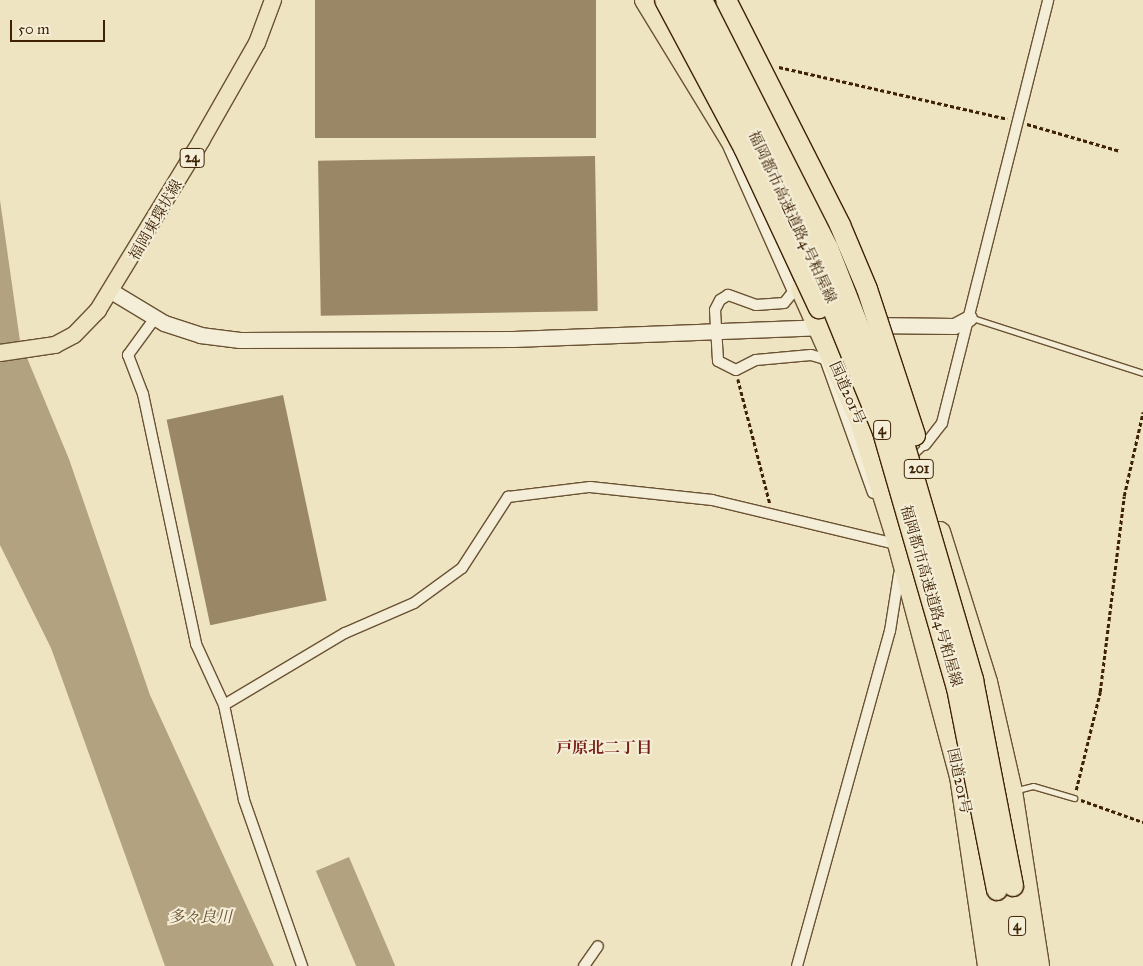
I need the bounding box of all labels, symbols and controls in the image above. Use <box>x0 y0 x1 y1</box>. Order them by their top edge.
scale bar <box>12 10 108 42</box>
text: 50 m <box>18 20 50 38</box>
street label: 福岡都市高速道路4号粕屋線 <box>744 128 840 306</box>
road number: 24 <box>180 146 204 170</box>
street label: 福岡東環状線 <box>126 177 186 263</box>
street label: 国道201号 <box>825 359 869 427</box>
road number: 4 <box>872 418 892 442</box>
road number: 201 <box>903 458 935 480</box>
street label: 福岡都市高速道路4号粕屋線 <box>896 503 966 689</box>
district label: 戸原北二丁目 <box>556 738 652 758</box>
street label: 国道201号 <box>943 746 975 816</box>
water label: 多々良川 <box>168 907 232 927</box>
road number: 4 <box>1007 914 1027 938</box>

